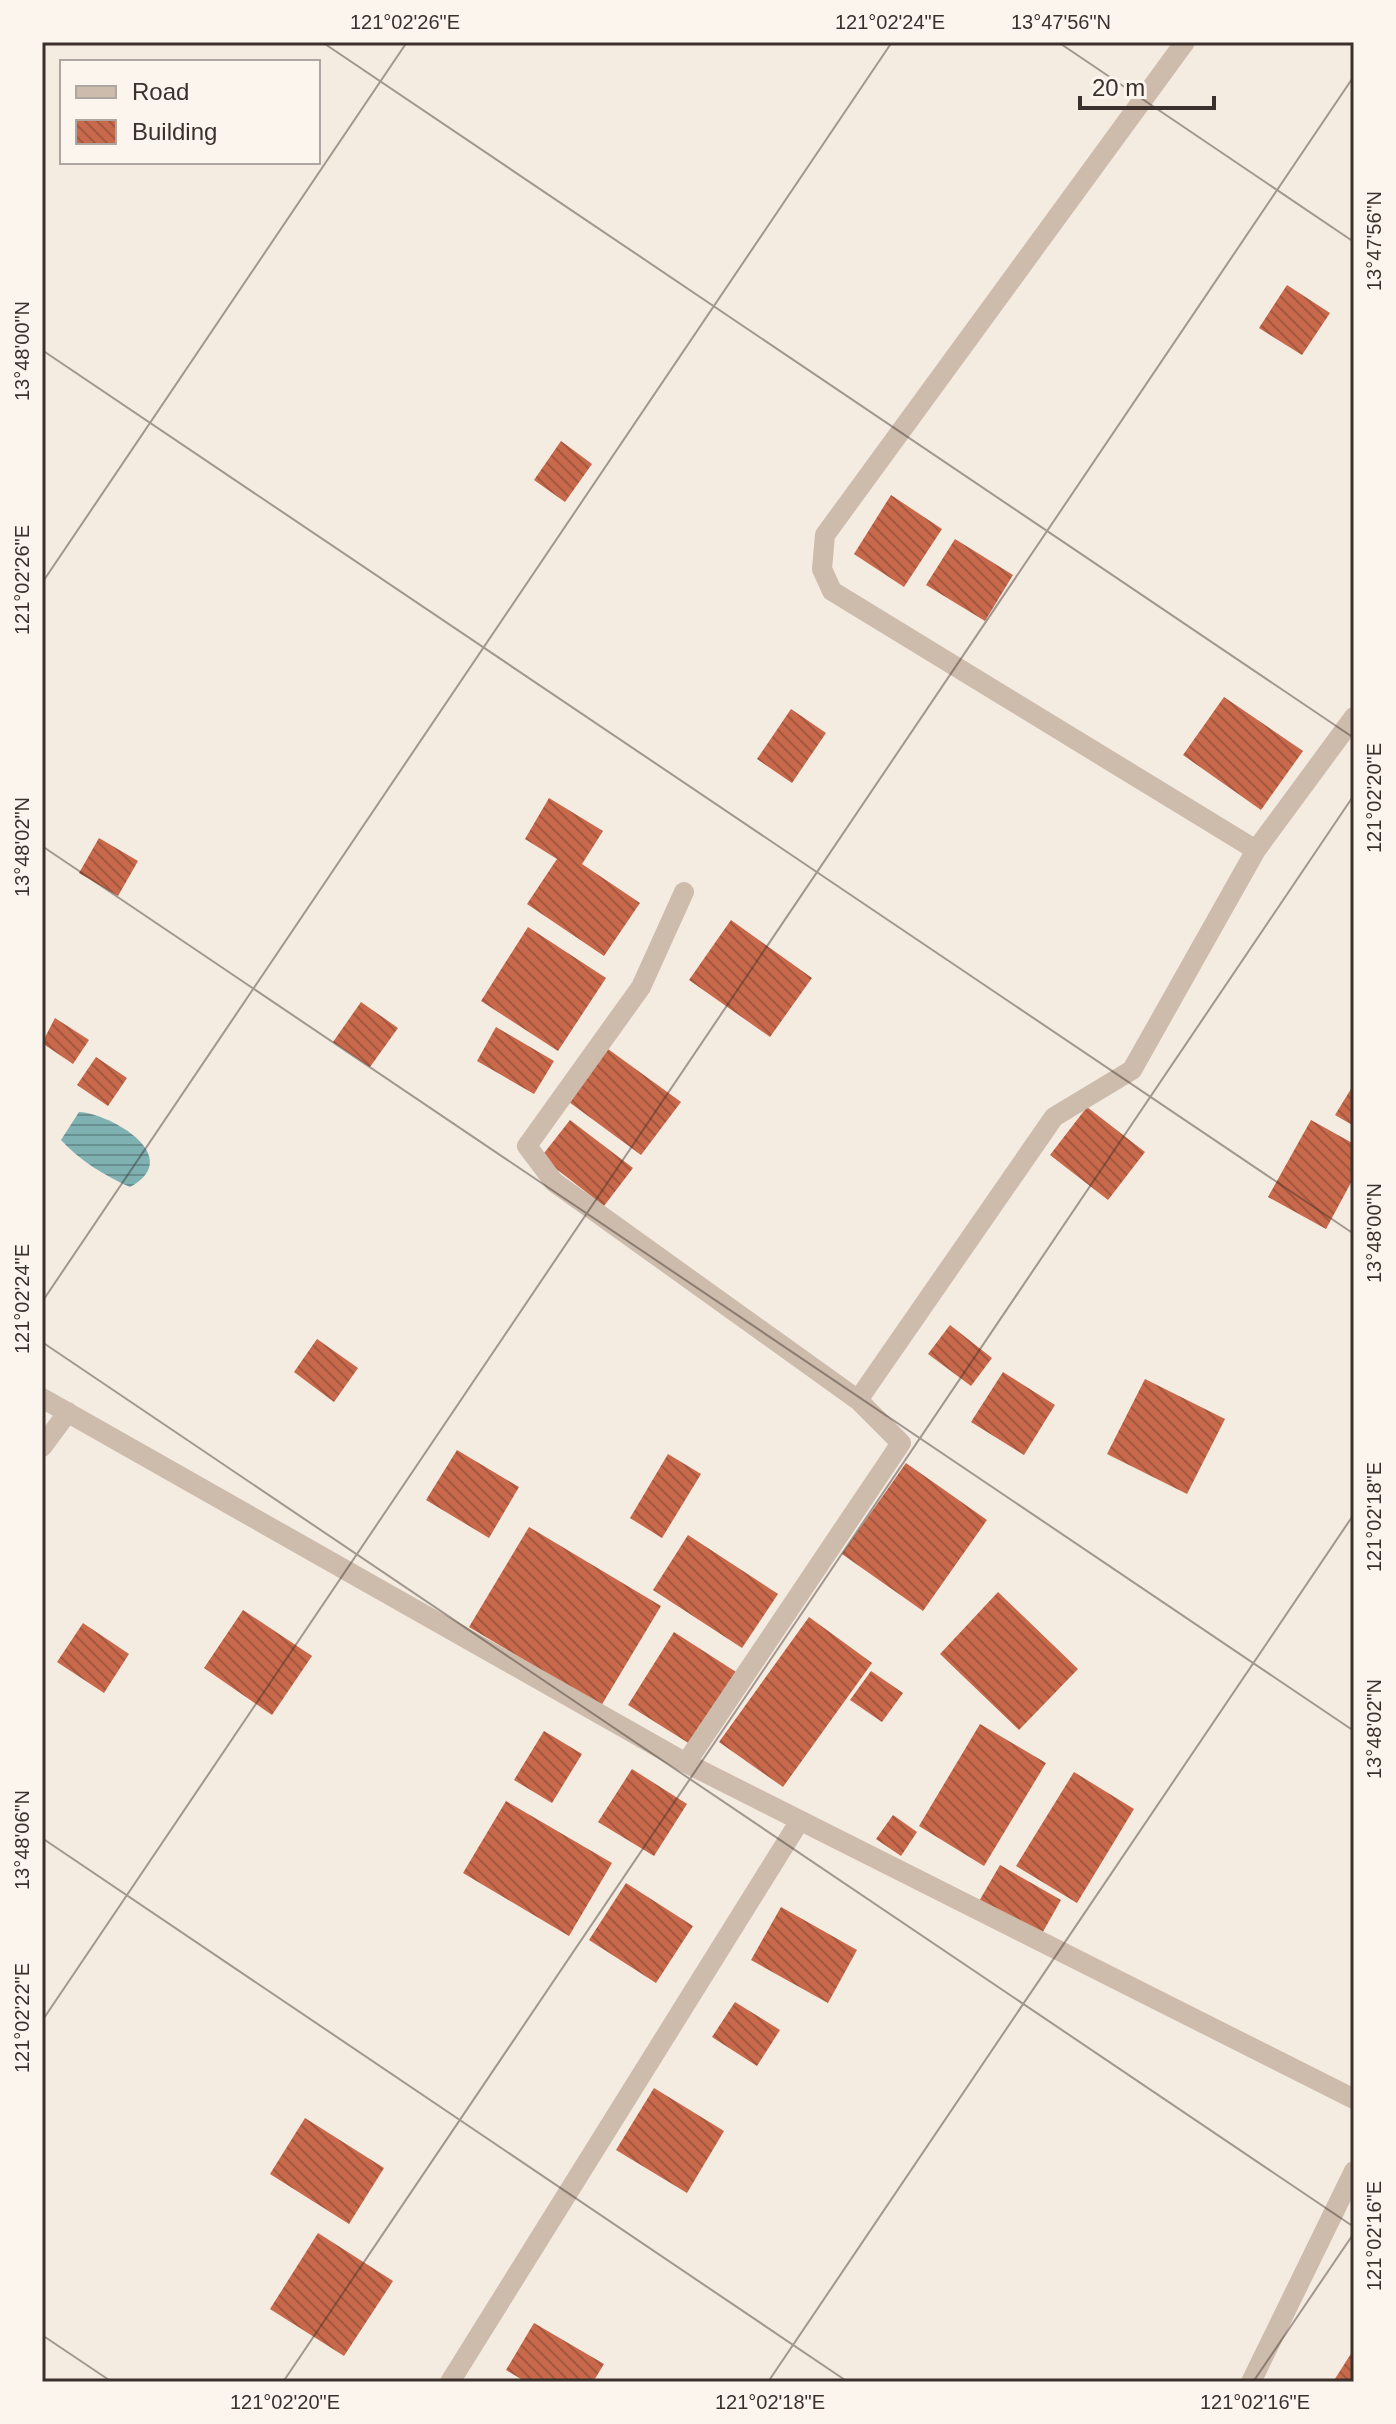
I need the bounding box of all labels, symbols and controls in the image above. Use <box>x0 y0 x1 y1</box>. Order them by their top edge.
text: 121°02'26"E <box>350 11 460 33</box>
text: 121°02'24"E <box>835 11 945 33</box>
text: 13°47'56"N <box>1011 11 1111 33</box>
legend <box>60 60 320 164</box>
scale bar <box>1080 60 1214 110</box>
text: 20 m <box>1092 74 1145 101</box>
text: Road <box>132 78 189 105</box>
text: Building <box>132 118 217 145</box>
text: 13°47'56"N <box>1363 191 1385 291</box>
text: 13°48'00"N <box>11 301 33 401</box>
text: 121°02'26"E <box>11 525 33 635</box>
text: 121°02'20"E <box>1363 743 1385 853</box>
text: 13°48'02"N <box>11 797 33 897</box>
text: 13°48'00"N <box>1363 1183 1385 1283</box>
text: 121°02'24"E <box>11 1244 33 1354</box>
text: 121°02'18"E <box>1363 1462 1385 1572</box>
text: 13°48'02"N <box>1363 1679 1385 1779</box>
text: 13°48'06"N <box>11 1790 33 1890</box>
text: 121°02'22"E <box>11 1963 33 2073</box>
text: 121°02'16"E <box>1363 2181 1385 2291</box>
text: 121°02'20"E <box>230 2391 340 2413</box>
text: 121°02'18"E <box>715 2391 825 2413</box>
text: 121°02'16"E <box>1200 2391 1310 2413</box>

